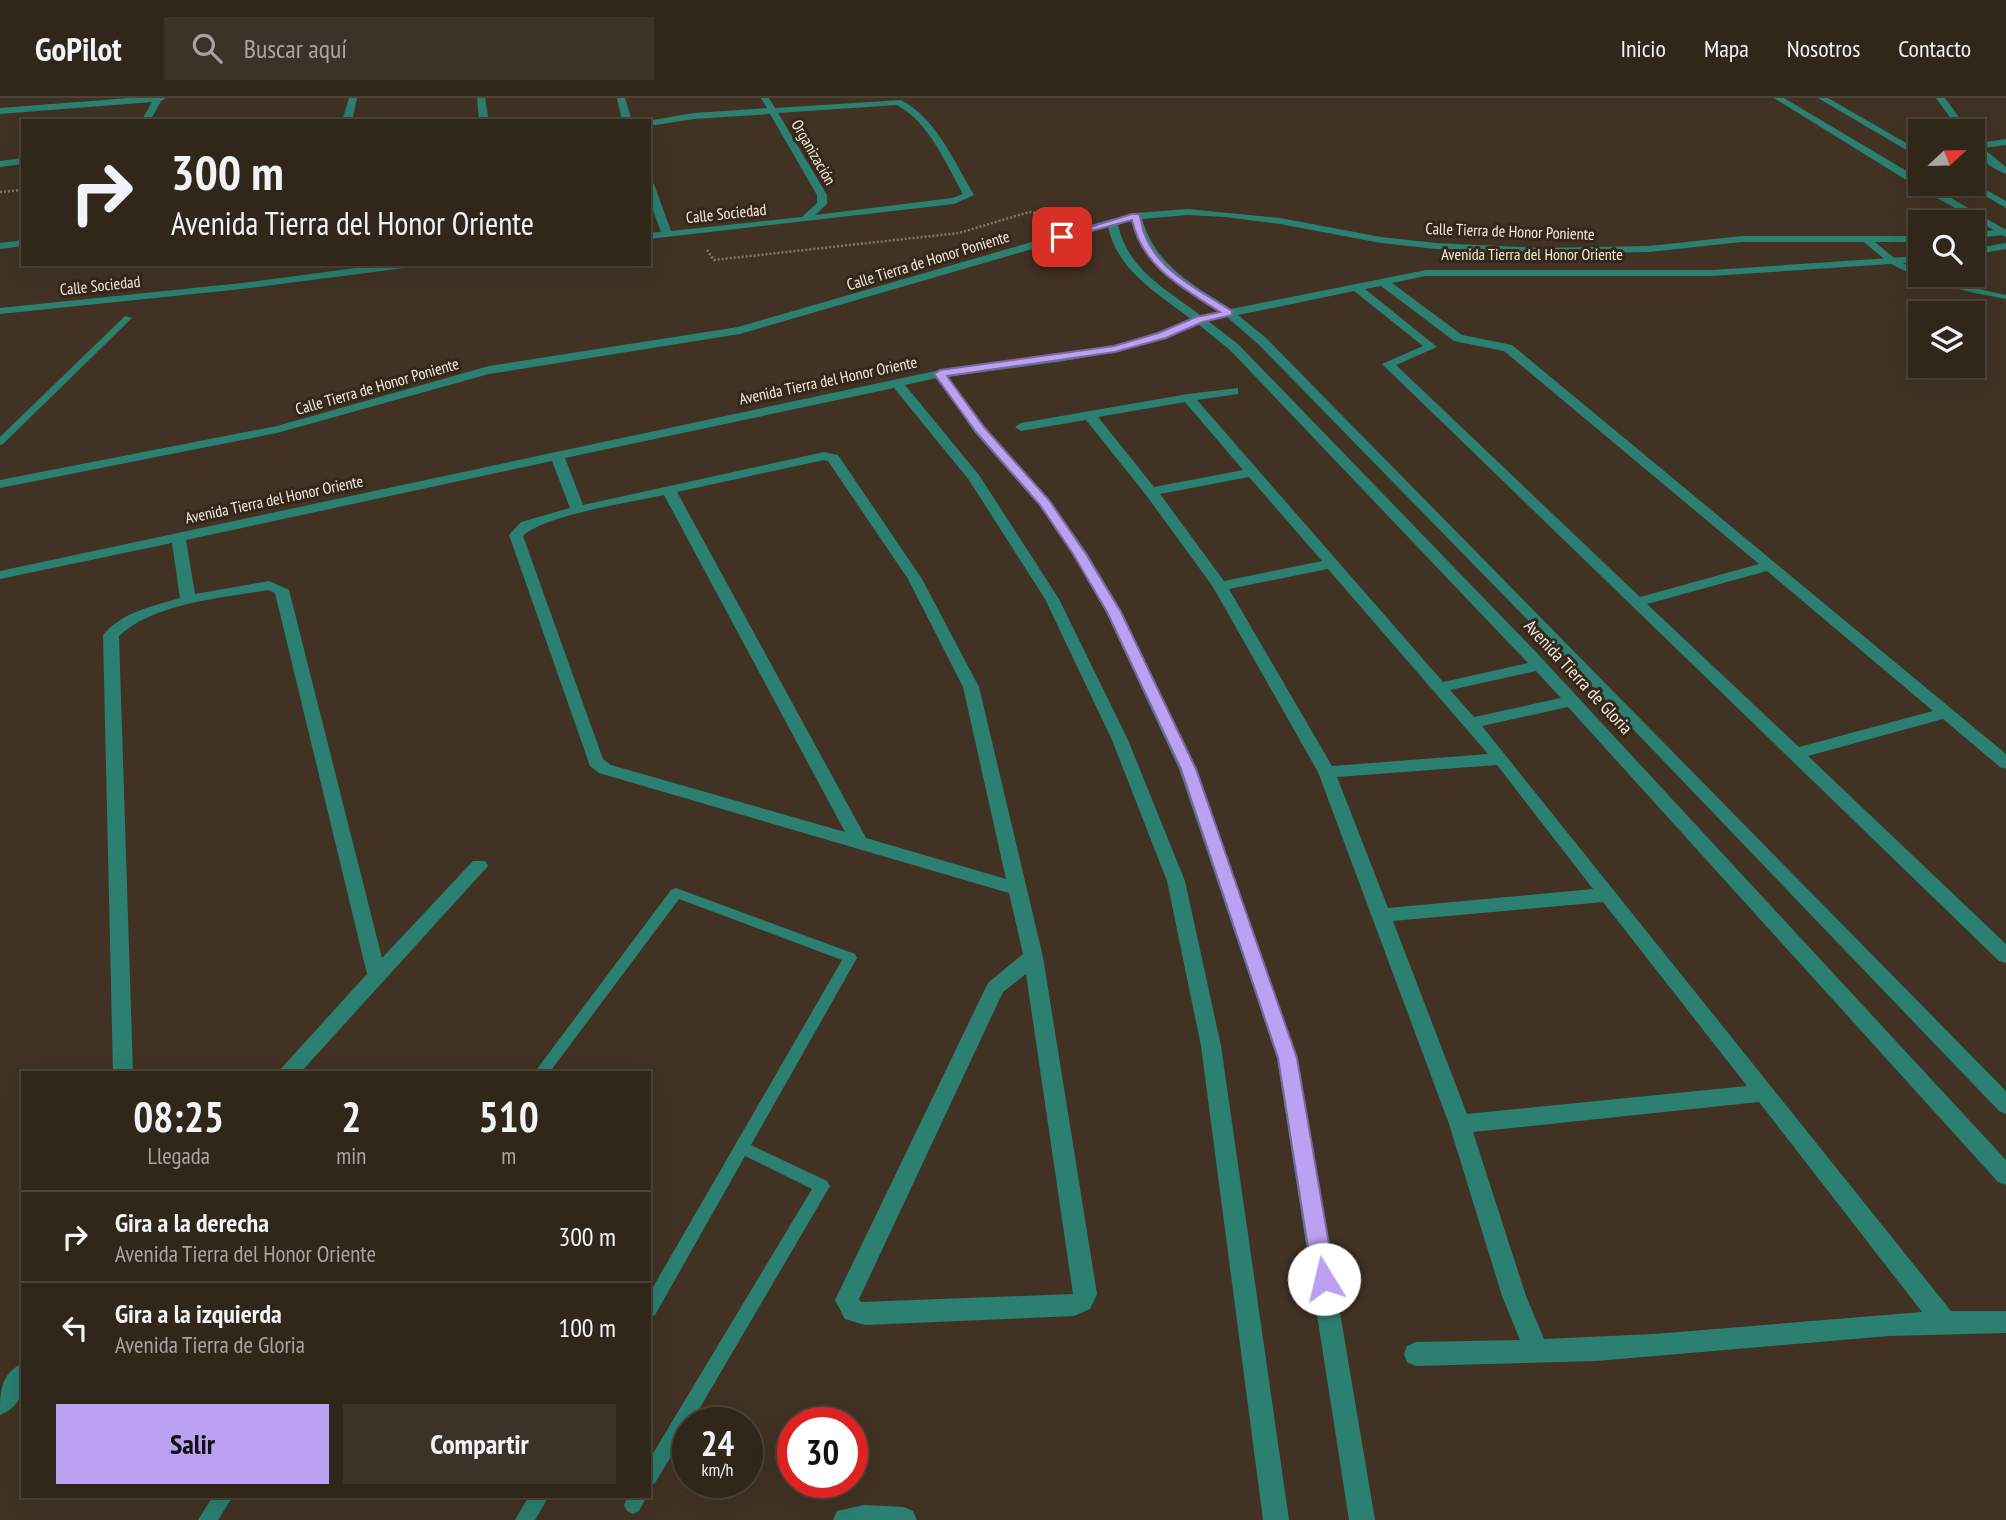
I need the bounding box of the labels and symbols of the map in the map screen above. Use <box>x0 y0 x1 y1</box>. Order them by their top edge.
street label: Organización <box>787 116 841 188</box>
north arrow <box>1908 119 1984 196</box>
street label: Calle Sociedad <box>685 199 767 227</box>
pin <box>1032 207 1092 267</box>
street label: Calle Tierra de Honor Poniente <box>1425 218 1595 244</box>
street label: Calle Tierra de Honor Poniente <box>844 226 1012 294</box>
street label: Avenida Tierra del Honor Oriente <box>1441 244 1623 264</box>
street label: Calle Sociedad <box>59 271 141 299</box>
street label: Avenida Tierra del Honor Oriente <box>737 351 919 409</box>
street label: Calle Tierra de Honor Poniente <box>293 353 461 419</box>
street label: Avenida Tierra del Honor Oriente <box>183 470 365 528</box>
street label: Avenida Tierra de Gloria <box>1519 614 1637 739</box>
position arrow <box>1287 1242 1361 1316</box>
speed limit sign: 30 <box>777 1407 868 1498</box>

